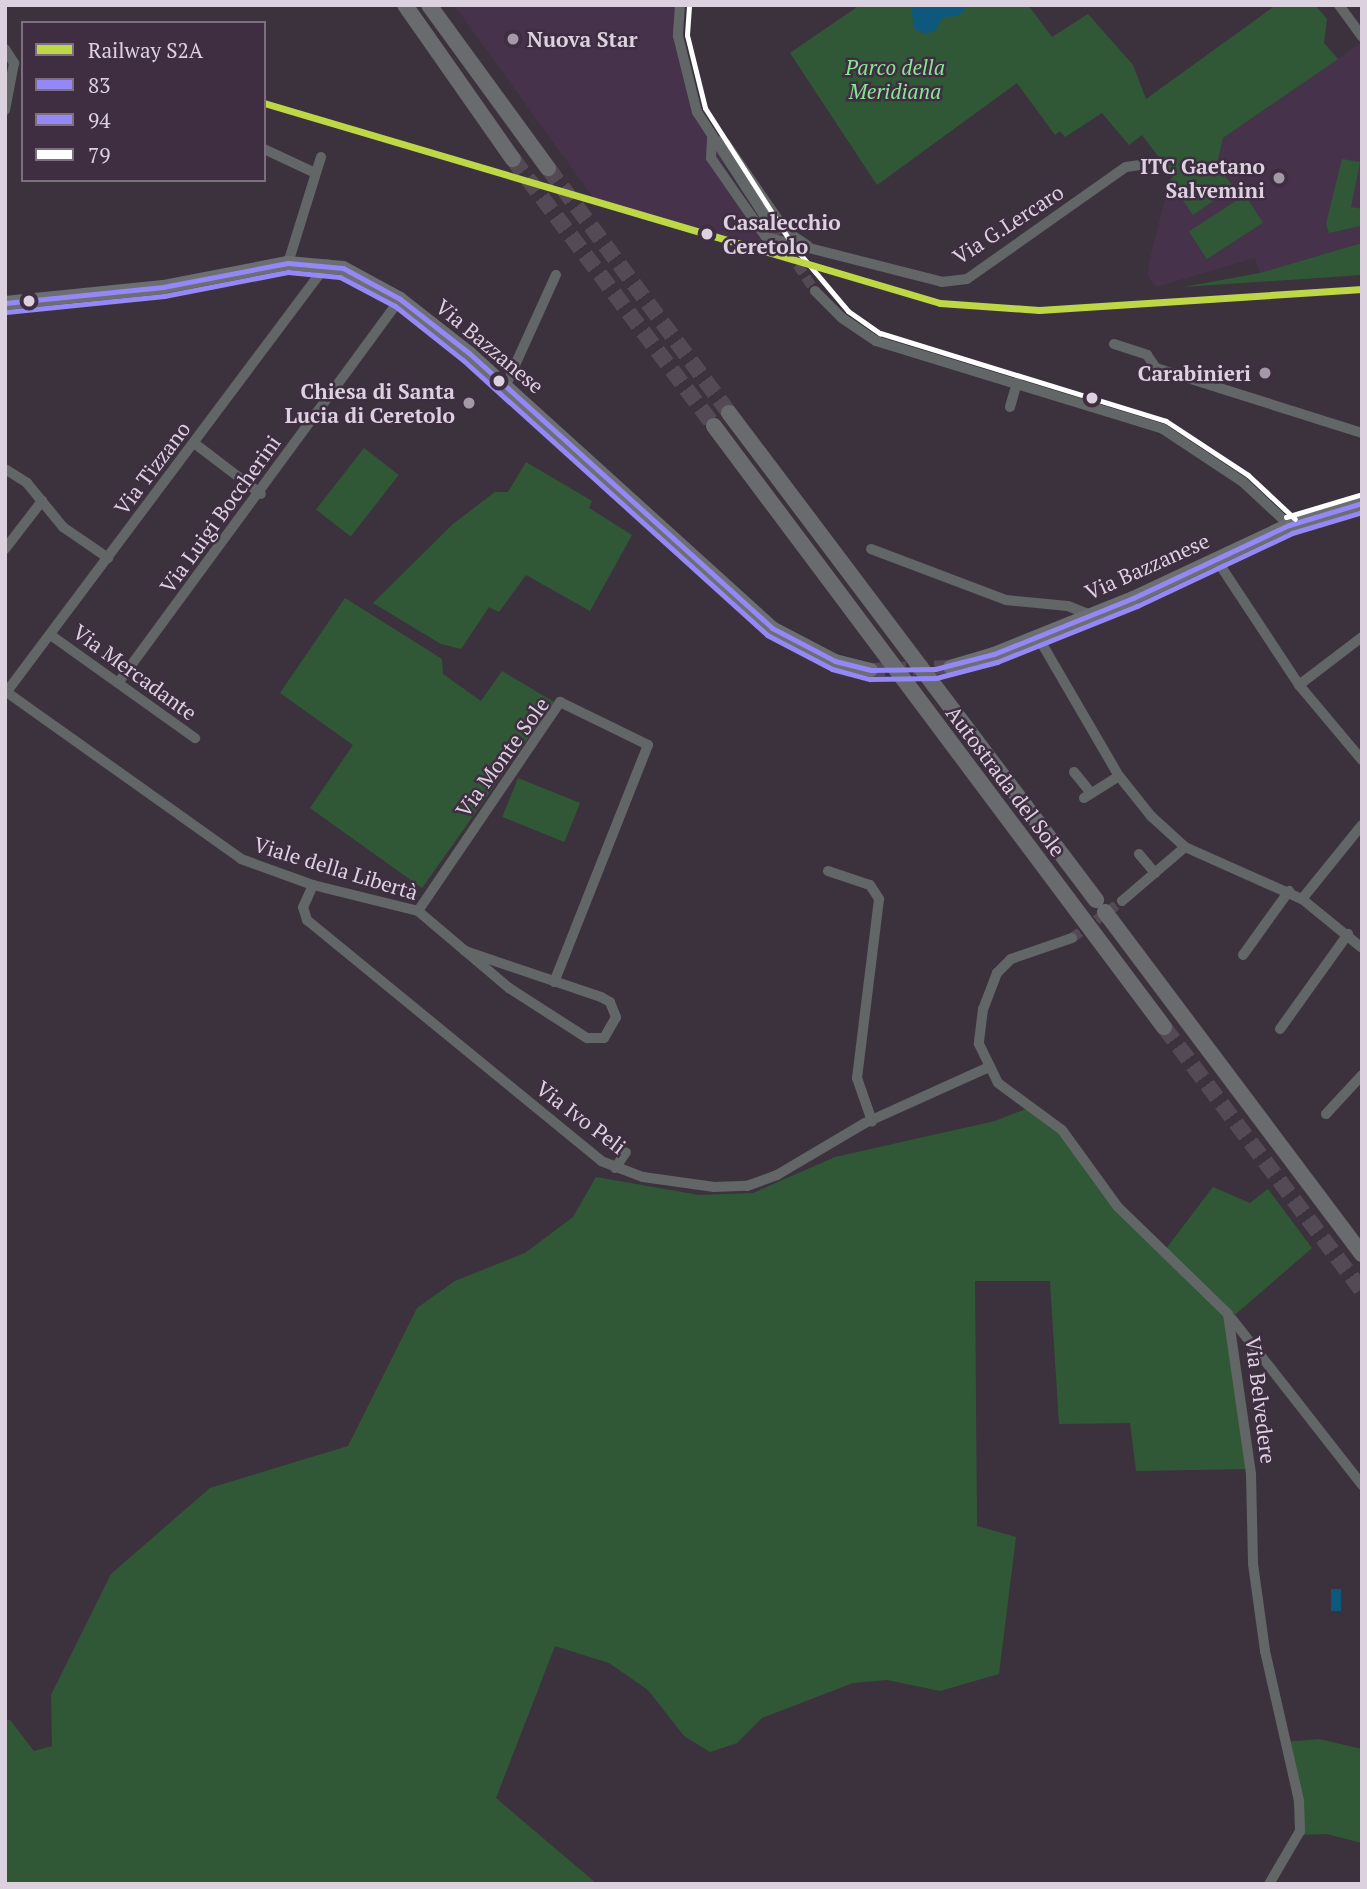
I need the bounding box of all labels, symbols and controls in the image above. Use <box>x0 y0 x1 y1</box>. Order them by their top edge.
legend <box>21 21 266 182</box>
place label: Nuova Star <box>527 26 638 52</box>
marker: Nuova Star <box>505 31 521 47</box>
text: Railway S2A <box>88 36 203 64</box>
park label: Parco della Meridiana <box>845 54 945 104</box>
text: 83 <box>88 71 110 99</box>
text: 94 <box>88 106 110 134</box>
text: 79 <box>88 141 110 169</box>
place label: ITC Gaetano Salvemini <box>1140 153 1265 203</box>
marker: ITC Gaetano Salvemini <box>1271 170 1287 186</box>
street label: Via G.Lercaro <box>948 179 1068 269</box>
place label: Casalecchio Ceretolo <box>723 209 841 259</box>
marker: Casalecchio Ceretolo <box>697 224 717 244</box>
unlabelled marker <box>22 294 36 308</box>
street label: Via Bazzanese <box>431 294 549 398</box>
place label: Carabinieri <box>1138 360 1251 386</box>
marker: Carabinieri <box>1257 365 1273 381</box>
unlabelled marker <box>492 374 506 388</box>
place label: Chiesa di Santa Lucia di Ceretolo <box>285 378 455 428</box>
unlabelled marker <box>1085 391 1099 405</box>
marker: Chiesa di Santa Lucia di Ceretolo <box>461 395 477 411</box>
street label: Via Tizzano <box>109 416 195 520</box>
street label: Via Luigi Boccherini <box>154 430 286 598</box>
street label: Via Bazzanese <box>1081 527 1213 605</box>
street label: Via Mercadante <box>68 619 202 725</box>
street label: Via Monte Sole <box>450 692 554 822</box>
street label: Autostrada del Sole <box>941 701 1071 861</box>
street label: Viale della Libertà <box>251 831 421 905</box>
street label: Via Ivo Peli <box>531 1075 631 1159</box>
street label: Via Belvedere <box>1241 1335 1281 1465</box>

